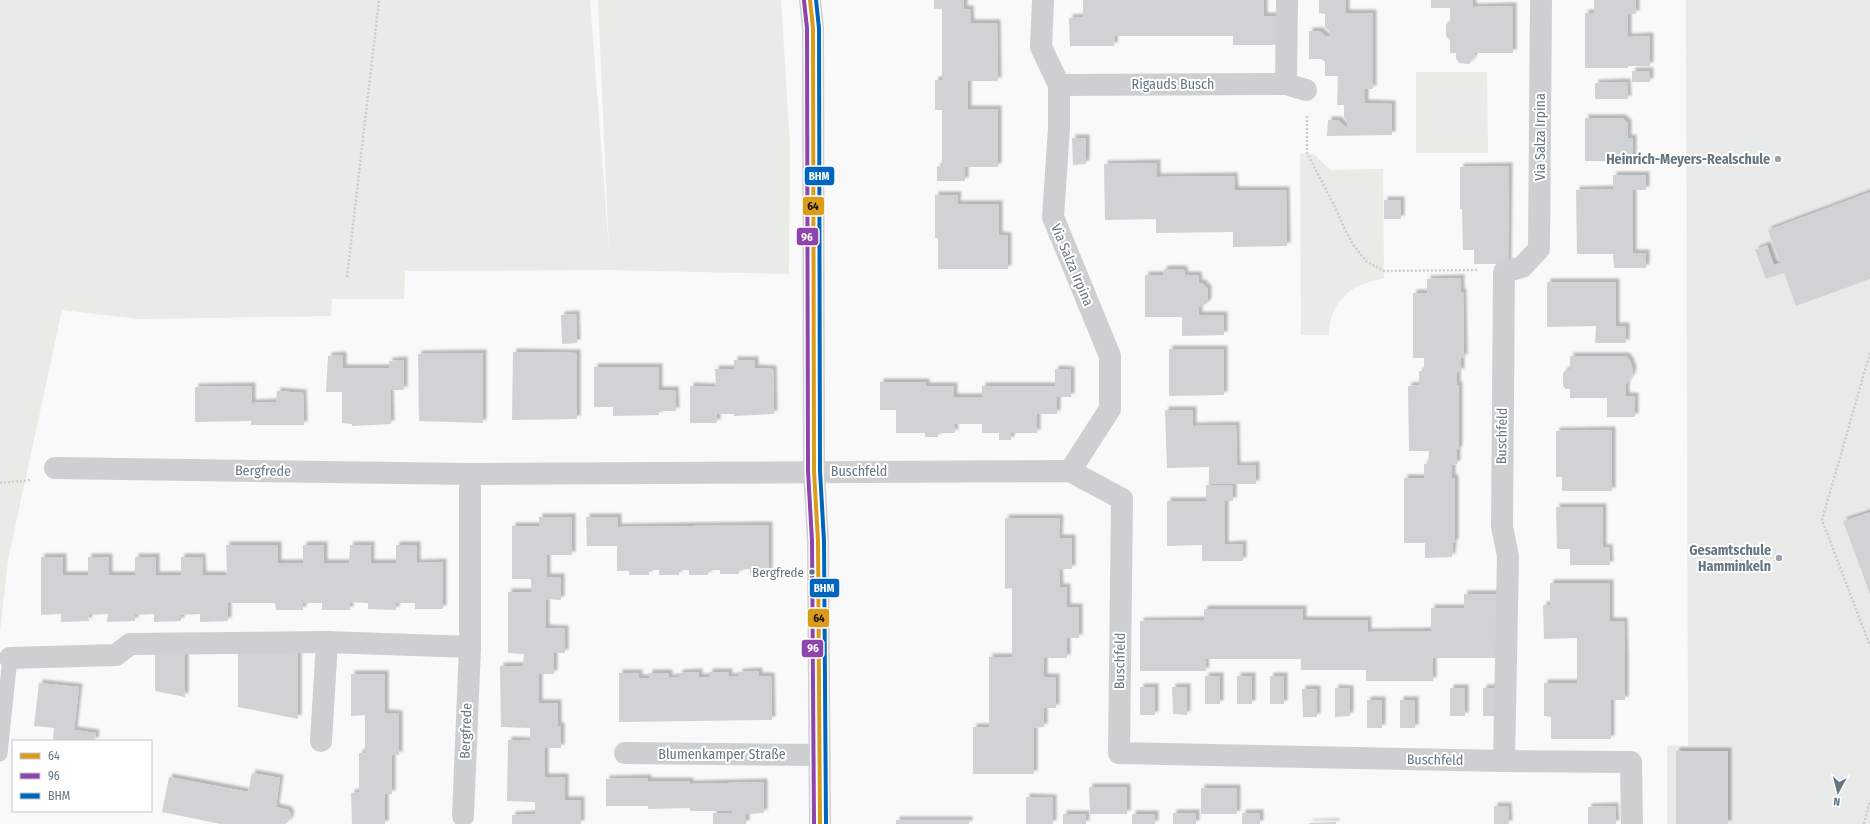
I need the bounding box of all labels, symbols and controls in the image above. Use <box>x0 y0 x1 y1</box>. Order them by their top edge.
street label: Rigauds Busch <box>1132 76 1214 93</box>
street label: Via Salza Irpina <box>1532 93 1549 181</box>
place label: Heinrich-Meyers-Realschule <box>1606 151 1770 168</box>
marker: Heinrich-Meyers-Realschule <box>1773 154 1783 164</box>
line badge: BHM <box>804 166 835 186</box>
text: BHM <box>809 170 829 183</box>
line badge: 64 <box>802 196 825 216</box>
text: 64 <box>807 200 819 213</box>
street label: Via Salza Irpina <box>1047 221 1097 309</box>
line badge: 96 <box>796 227 819 246</box>
text: 96 <box>801 231 813 244</box>
street label: Buschfeld <box>1493 408 1511 464</box>
street label: Bergfrede <box>235 462 291 480</box>
street label: Buschfeld <box>831 463 887 480</box>
place label: Gesamtschule Hamminkeln <box>1689 542 1771 575</box>
marker: Gesamtschule Hamminkeln <box>1774 553 1784 563</box>
place label: Bergfrede <box>752 565 804 580</box>
marker: Bergfrede <box>807 567 817 577</box>
line badge: BHM <box>809 578 840 598</box>
text: BHM <box>814 582 834 595</box>
line badge: 64 <box>807 608 830 628</box>
text: 64 <box>813 612 825 625</box>
street label: Buschfeld <box>1111 633 1129 689</box>
line badge: 96 <box>801 639 824 658</box>
text: 96 <box>807 642 819 655</box>
street label: Bergfrede <box>457 703 475 759</box>
legend <box>12 740 152 812</box>
street label: Blumenkamper Straße <box>658 746 786 763</box>
text: 64 <box>48 749 60 763</box>
street label: Buschfeld <box>1407 751 1463 769</box>
text: 96 <box>48 769 60 783</box>
north arrow <box>1818 772 1858 812</box>
text: BHM <box>48 789 70 803</box>
text: N <box>1833 795 1841 808</box>

